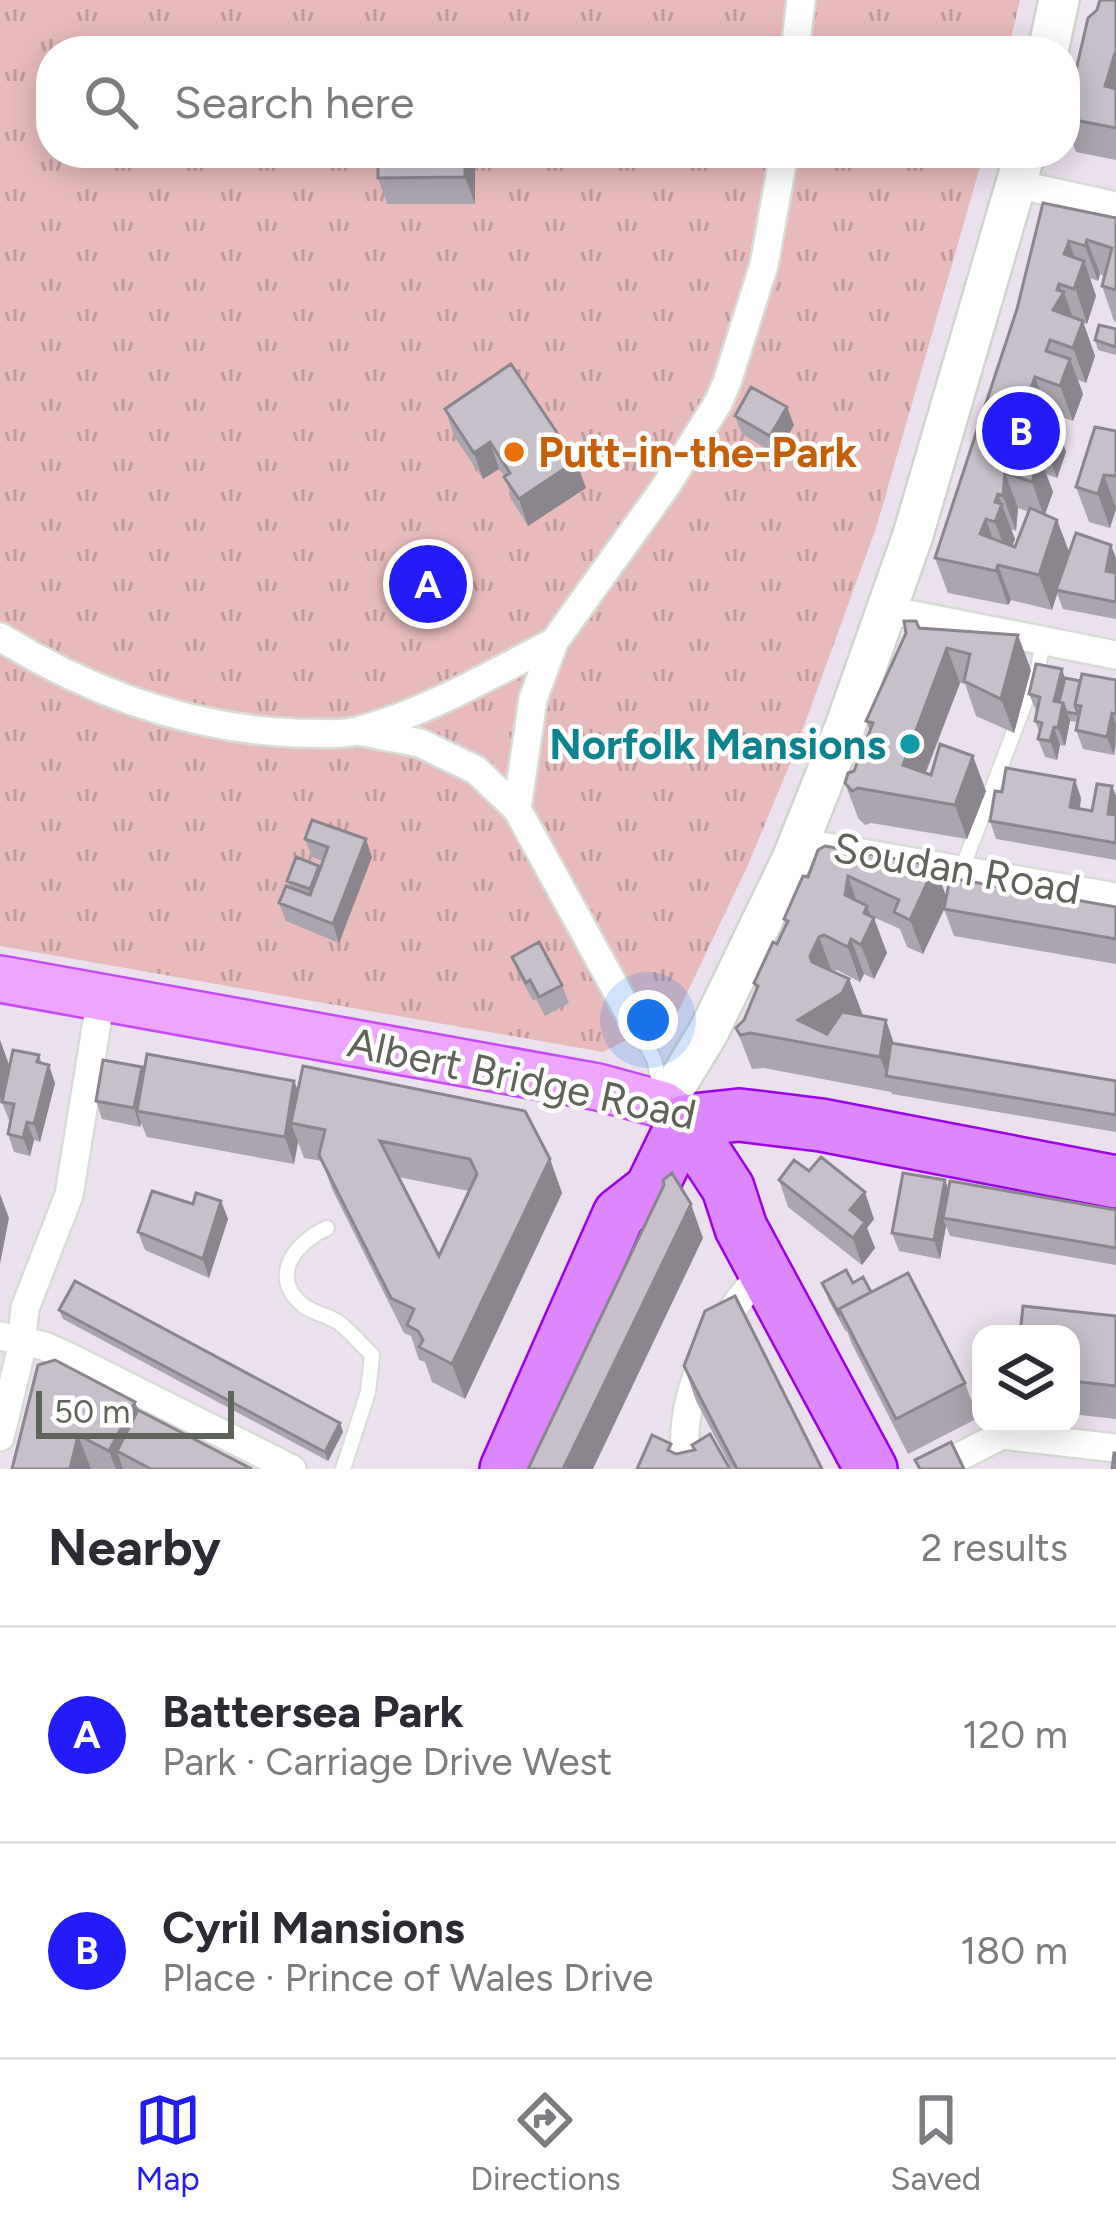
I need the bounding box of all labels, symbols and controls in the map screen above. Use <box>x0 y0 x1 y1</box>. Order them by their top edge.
search box <box>36 36 1080 168</box>
icon: search <box>78 69 144 135</box>
text: Search here <box>174 75 414 129</box>
pin: B <box>982 386 1060 476</box>
place label: Putt-in-the-Park <box>538 427 857 478</box>
marker: Putt-in-the-Park <box>501 439 527 465</box>
pin: A <box>389 539 467 629</box>
place label: Norfolk Mansions <box>549 719 886 770</box>
marker: Norfolk Mansions <box>897 731 923 757</box>
street label: Soudan Road <box>829 822 1085 915</box>
your location <box>618 990 678 1050</box>
street label: Albert Bridge Road <box>343 1017 701 1140</box>
map controls <box>972 1325 1080 1433</box>
button: layers <box>972 1325 1080 1433</box>
scale bar <box>36 1385 234 1438</box>
text: 50 m <box>54 1392 130 1431</box>
text: Nearby <box>48 1517 221 1578</box>
text: 2 results <box>921 1524 1068 1571</box>
text: Battersea Park <box>162 1684 464 1738</box>
text: A <box>73 1711 101 1758</box>
text: 120 m <box>962 1711 1068 1758</box>
text: Park · Carriage Drive West <box>162 1738 612 1785</box>
text: Cyril Mansions <box>162 1900 465 1954</box>
text: B <box>75 1927 99 1974</box>
text: 180 m <box>960 1927 1068 1974</box>
text: Place · Prince of Wales Drive <box>162 1954 653 2001</box>
tab: Map <box>135 2087 201 2198</box>
tab: Directions <box>470 2087 621 2198</box>
tab: Saved <box>890 2087 981 2198</box>

